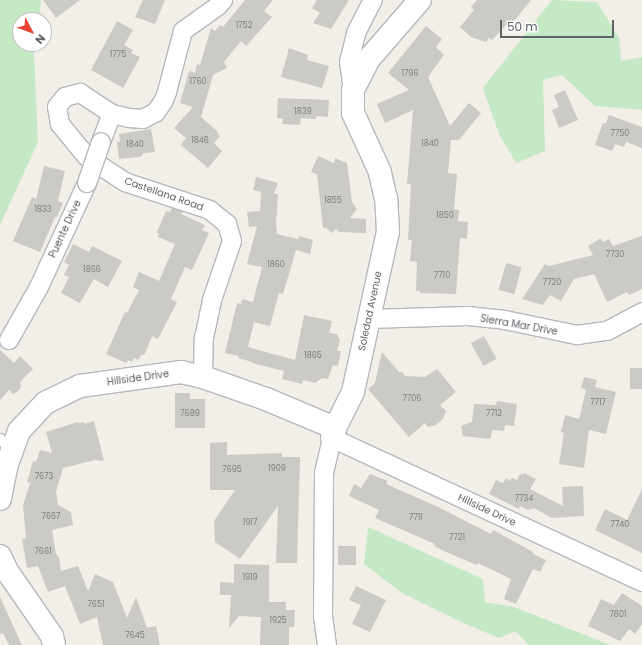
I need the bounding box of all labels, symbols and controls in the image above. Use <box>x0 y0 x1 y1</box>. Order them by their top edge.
north arrow <box>12 12 52 52</box>
scale bar <box>502 12 616 38</box>
text: 50 m <box>507 18 538 35</box>
house number: 1752 <box>236 21 252 31</box>
text: N <box>32 31 49 48</box>
house number: 1775 <box>110 50 126 60</box>
house number: 1796 <box>401 69 419 79</box>
house number: 1760 <box>189 77 207 87</box>
house number: 1839 <box>294 107 312 117</box>
house number: 7750 <box>611 129 629 139</box>
house number: 1846 <box>191 136 209 146</box>
house number: 1840 <box>421 139 439 149</box>
house number: 1840 <box>126 140 144 150</box>
street label: Castellana Road <box>123 175 205 213</box>
house number: 1855 <box>324 196 342 206</box>
street label: Puente Drive <box>46 198 84 260</box>
house number: 1833 <box>34 205 52 215</box>
house number: 1850 <box>436 211 454 221</box>
house number: 7730 <box>606 250 624 260</box>
house number: 1860 <box>267 260 285 270</box>
house number: 1866 <box>83 265 101 275</box>
street label: Soledad Avenue <box>356 270 384 352</box>
house number: 7710 <box>434 271 450 281</box>
house number: 7720 <box>543 278 561 288</box>
street label: Sierra Mar Drive <box>479 312 559 338</box>
house number: 1865 <box>304 351 322 361</box>
street label: Hillside Drive <box>106 368 170 388</box>
house number: 7706 <box>403 394 421 404</box>
house number: 7717 <box>590 398 606 408</box>
house number: 7689 <box>180 409 200 419</box>
house number: 7712 <box>486 409 502 419</box>
house number: 1909 <box>268 464 286 474</box>
house number: 7695 <box>222 465 242 475</box>
house number: 7673 <box>35 472 53 482</box>
street label: Hillside Drive <box>456 491 518 529</box>
house number: 7734 <box>515 494 533 504</box>
house number: 7667 <box>42 512 60 522</box>
house number: 7711 <box>409 513 423 523</box>
house number: 1917 <box>243 518 257 528</box>
house number: 7740 <box>611 520 629 530</box>
house number: 7721 <box>449 533 465 543</box>
house number: 7661 <box>34 547 52 557</box>
house number: 1919 <box>242 573 258 583</box>
house number: 7651 <box>87 600 105 610</box>
house number: 7801 <box>610 610 626 620</box>
house number: 1925 <box>269 616 287 626</box>
house number: 7645 <box>125 631 145 641</box>

